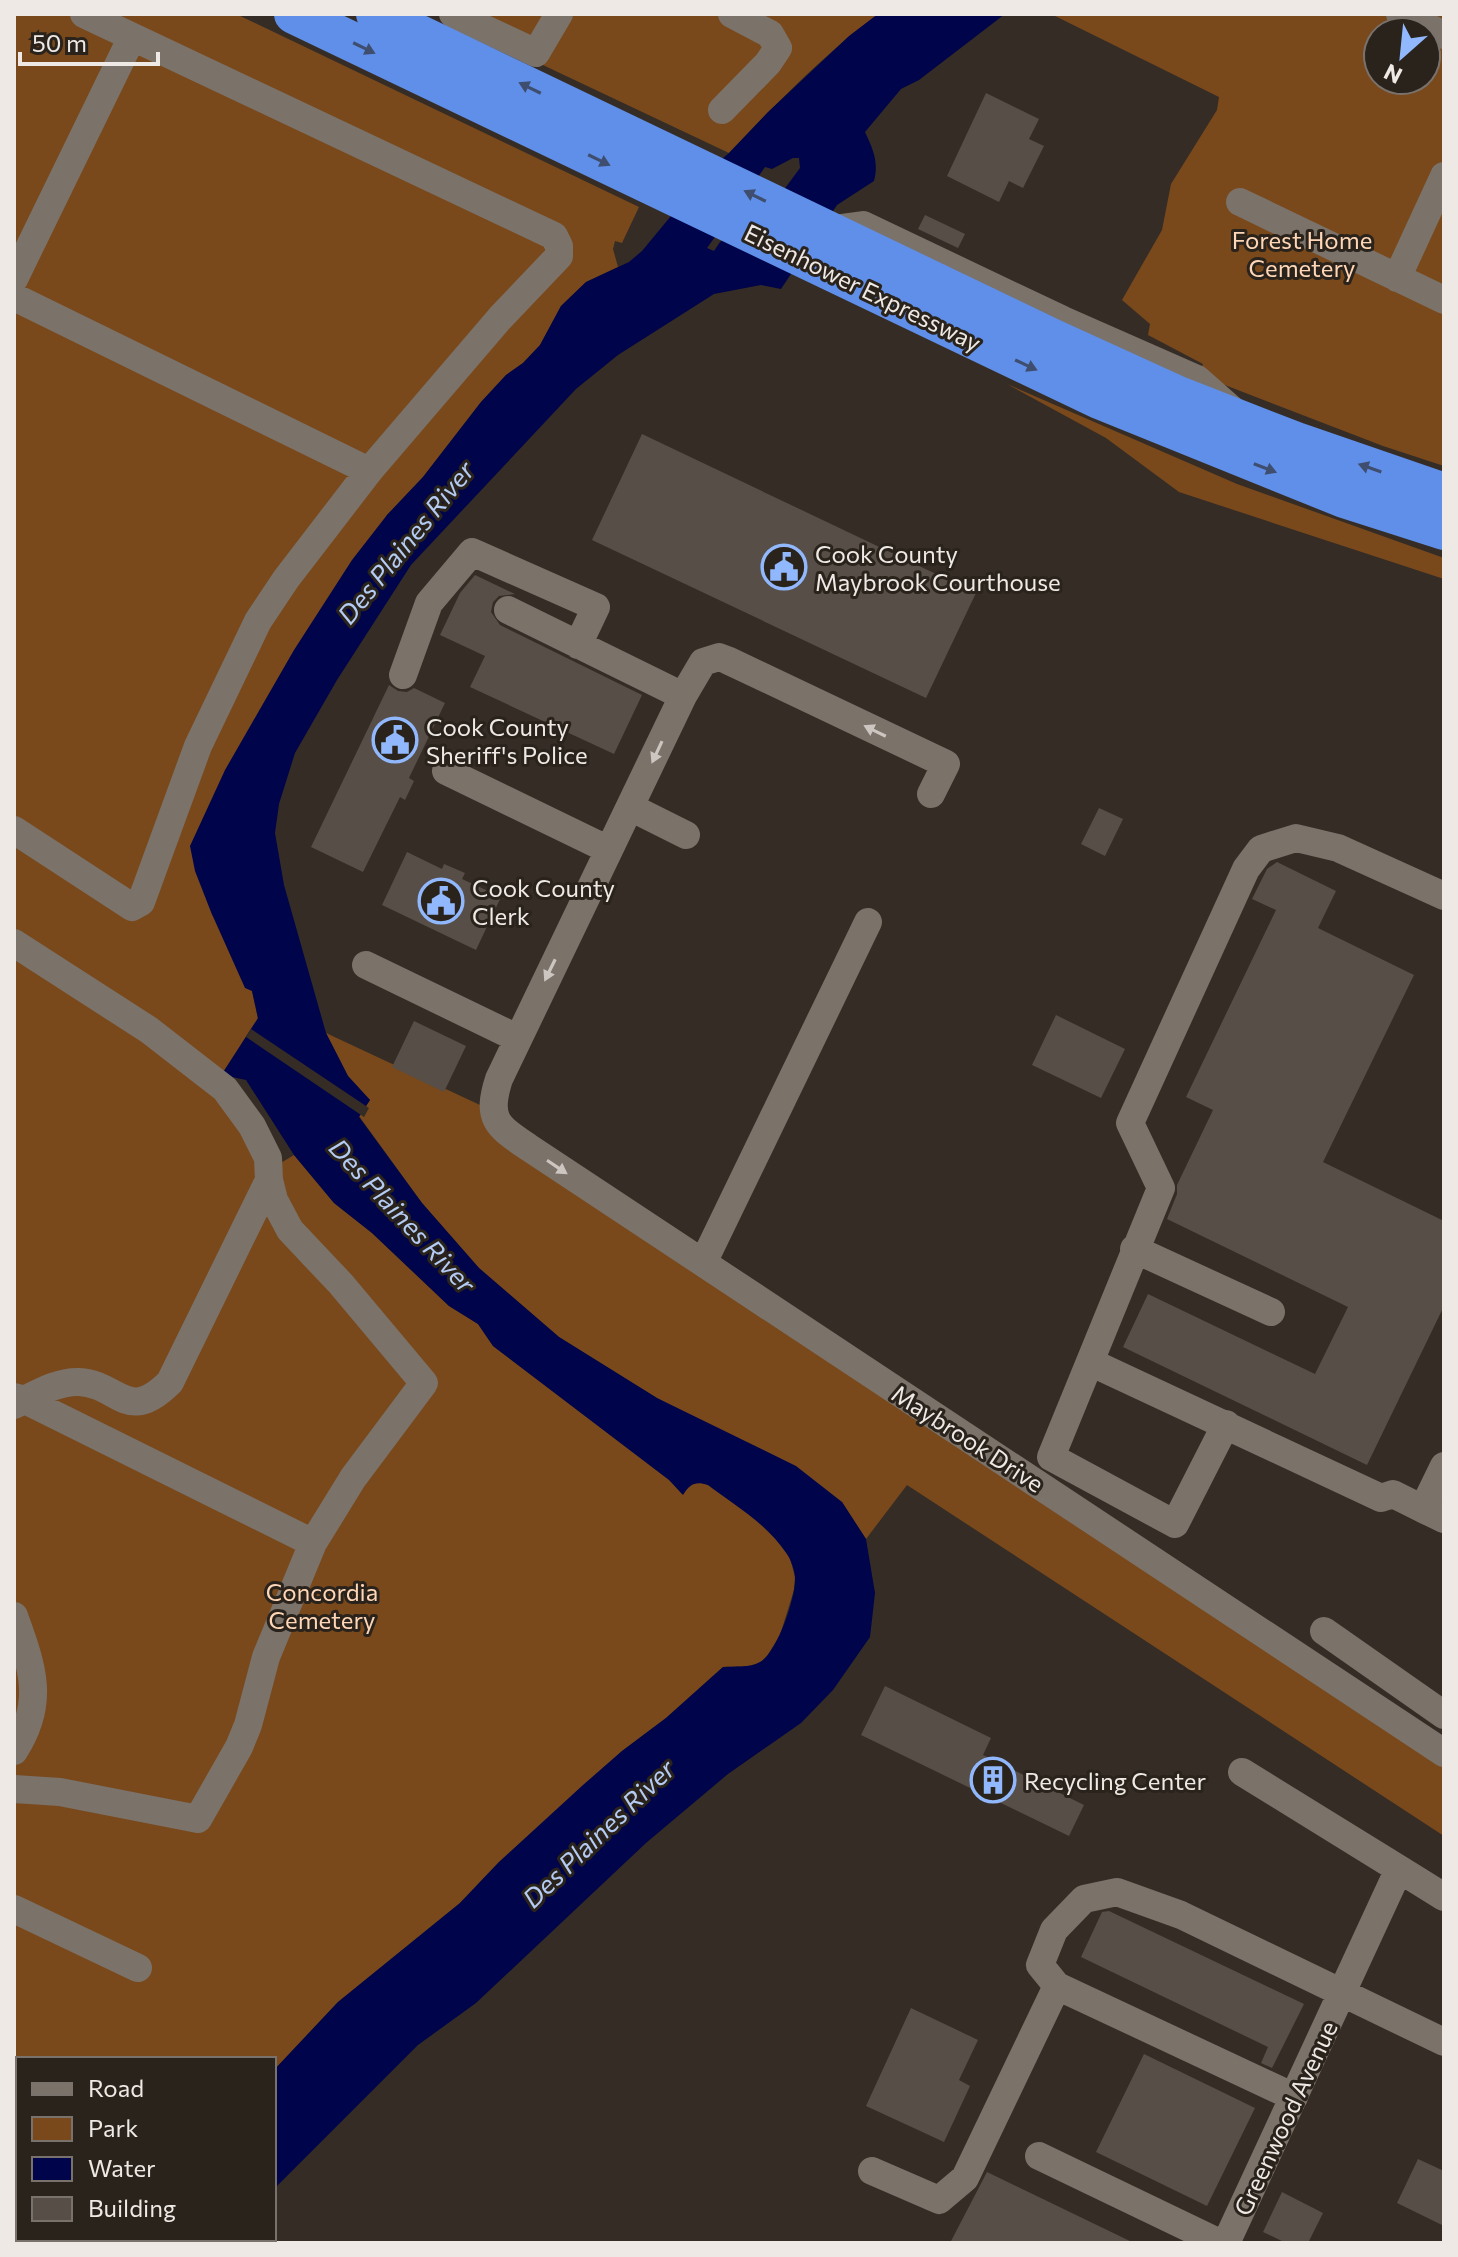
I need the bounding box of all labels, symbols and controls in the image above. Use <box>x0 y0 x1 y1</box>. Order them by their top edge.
scale bar <box>20 16 158 66</box>
north arrow <box>1362 16 1442 96</box>
text: 50 m <box>32 28 87 57</box>
one-way arrow <box>353 41 376 55</box>
text: N <box>1379 58 1406 90</box>
one-way arrow <box>518 81 541 95</box>
one-way arrow <box>587 153 610 167</box>
one-way arrow <box>744 189 767 203</box>
street label: Eisenhower Expressway <box>740 217 986 357</box>
park label: Forest Home Cemetery <box>1232 225 1372 282</box>
one-way arrow <box>1014 358 1038 372</box>
water label: Des Plaines River <box>330 453 481 629</box>
one-way arrow <box>1253 462 1277 475</box>
one-way arrow <box>1358 462 1382 474</box>
place label: Cook County Maybrook Courthouse <box>815 539 1061 596</box>
public building icon: Cook County Maybrook Courthouse <box>760 543 808 591</box>
place label: Cook County Sheriff's Police <box>426 712 588 769</box>
public building icon: Cook County Sheriff's Police <box>371 716 419 764</box>
one-way arrow <box>864 724 887 738</box>
one-way arrow <box>650 740 664 763</box>
place label: Cook County Clerk <box>472 873 615 930</box>
public building icon: Cook County Clerk <box>417 877 465 925</box>
one-way arrow <box>543 959 557 982</box>
water label: Des Plaines River <box>324 1131 483 1300</box>
one-way arrow <box>546 1159 568 1173</box>
street label: Maybrook Drive <box>887 1378 1049 1498</box>
park label: Concordia Cemetery <box>266 1577 378 1634</box>
water label: Des Plaines River <box>515 1751 682 1913</box>
building icon: Recycling Center <box>969 1756 1017 1804</box>
place label: Recycling Center <box>1024 1766 1206 1795</box>
street label: Greenwood Avenue <box>1227 2016 1343 2220</box>
legend <box>16 2057 276 2241</box>
text: Road <box>88 2073 144 2102</box>
text: Park <box>88 2113 138 2142</box>
text: Water <box>88 2153 156 2182</box>
text: Building <box>88 2193 176 2222</box>

